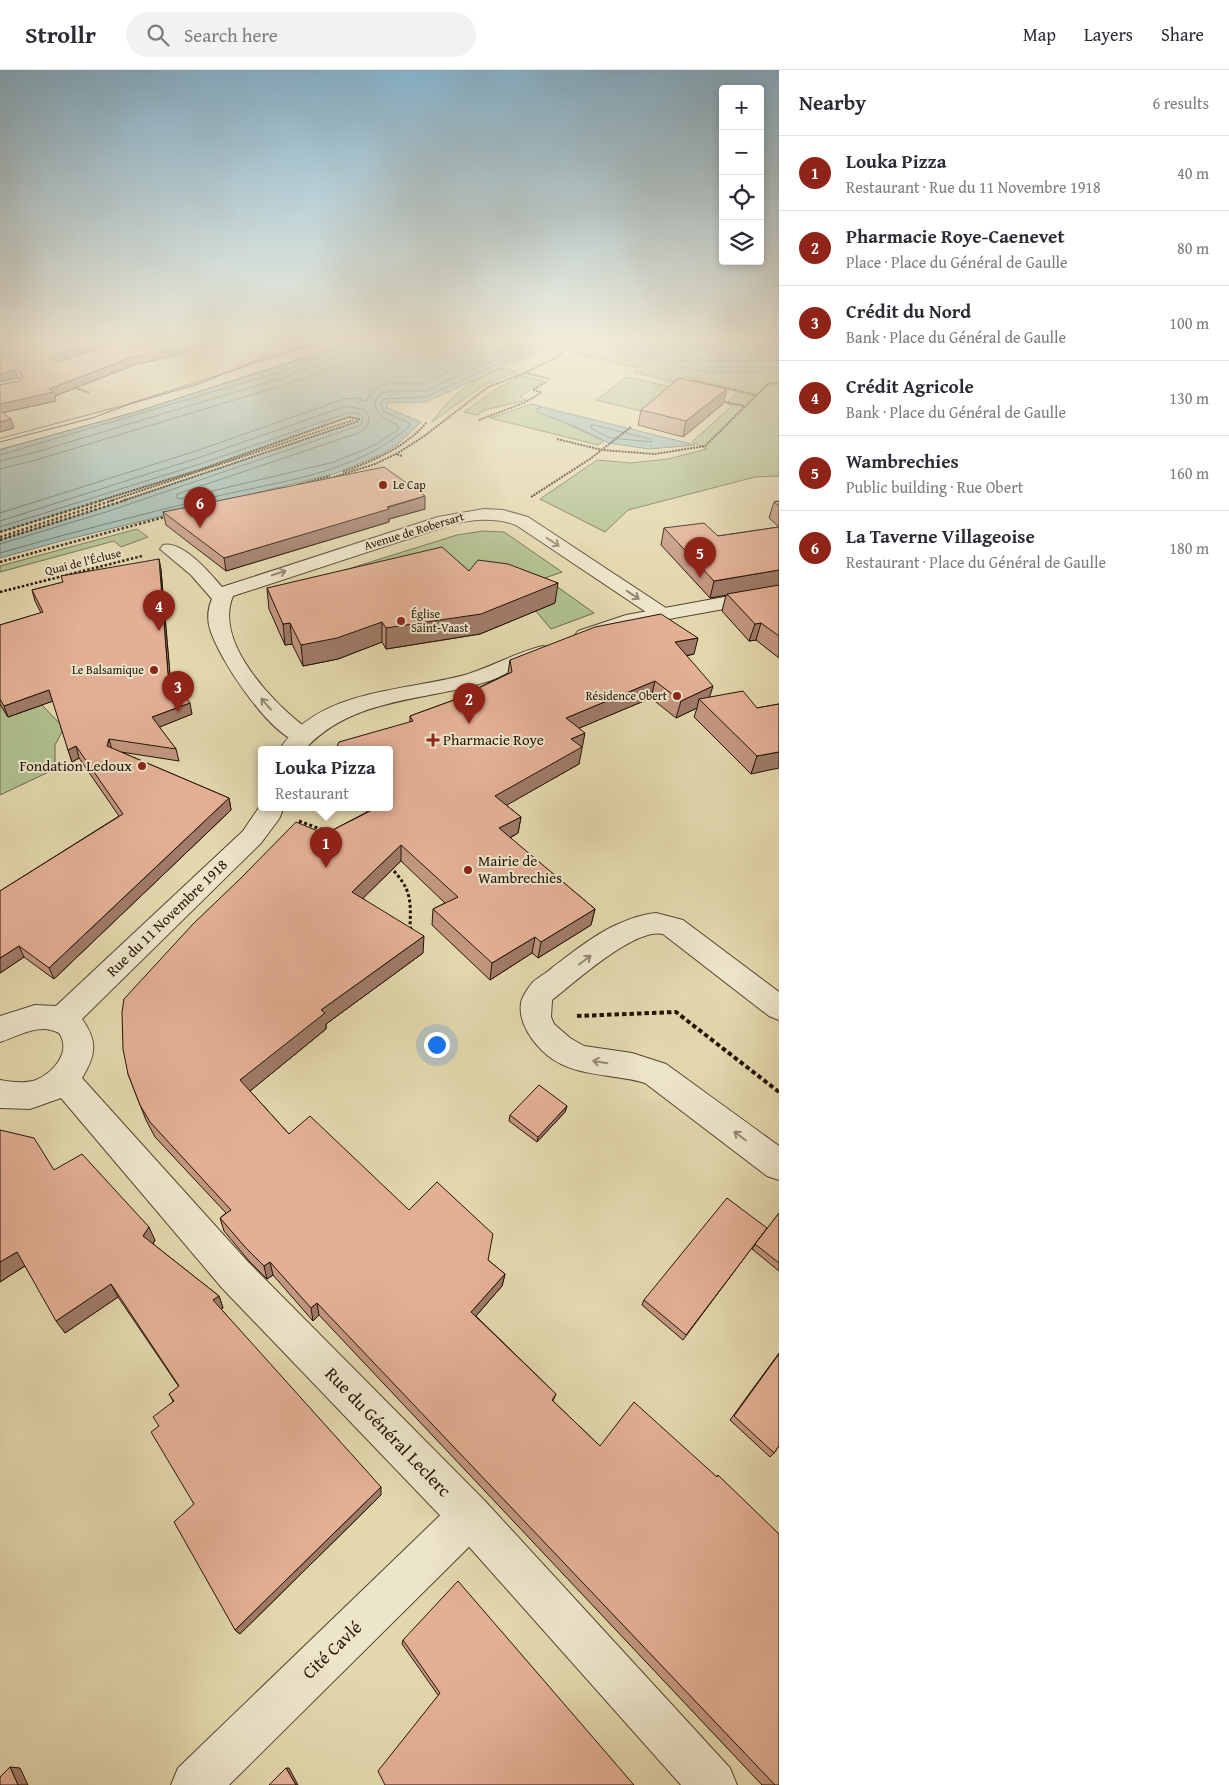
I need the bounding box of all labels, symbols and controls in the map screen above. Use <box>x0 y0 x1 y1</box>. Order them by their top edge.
search box <box>126 12 476 57</box>
text: Strollr <box>25 17 96 52</box>
icon: search <box>144 21 172 49</box>
text: Search here <box>184 21 278 49</box>
text: Map <box>1023 21 1056 48</box>
text: Layers <box>1084 21 1133 48</box>
text: Share <box>1161 21 1204 48</box>
map controls <box>719 85 764 265</box>
button: + <box>719 85 764 130</box>
text: Nearby <box>799 87 866 118</box>
text: 6 results <box>1152 91 1209 115</box>
button: − <box>719 130 764 175</box>
text: Louka Pizza <box>846 147 946 175</box>
text: 1 <box>811 161 819 185</box>
text: 40 m <box>1177 161 1209 185</box>
button: locate <box>719 175 764 220</box>
text: Restaurant · Rue du 11 Novembre 1918 <box>846 175 1101 199</box>
button: layers <box>719 220 764 265</box>
text: Pharmacie Roye-Caenevet <box>846 222 1065 250</box>
text: 2 <box>811 236 819 260</box>
text: 80 m <box>1177 236 1209 260</box>
text: Place · Place du Général de Gaulle <box>846 250 1068 274</box>
text: Crédit du Nord <box>846 297 971 325</box>
text: 3 <box>811 311 819 335</box>
text: 100 m <box>1169 311 1209 335</box>
text: Bank · Place du Général de Gaulle <box>846 325 1066 349</box>
text: Crédit Agricole <box>846 372 974 400</box>
text: 4 <box>811 386 819 410</box>
text: 130 m <box>1169 386 1209 410</box>
text: Bank · Place du Général de Gaulle <box>846 400 1066 424</box>
text: Wambrechies <box>846 447 959 475</box>
text: 5 <box>811 461 819 485</box>
text: 160 m <box>1169 461 1209 485</box>
text: Public building · Rue Obert <box>846 475 1023 499</box>
place label: Le Cap <box>393 476 426 493</box>
marker: Le Cap <box>377 479 389 491</box>
pin: 6 <box>184 487 216 528</box>
street label: Avenue de Robersart <box>362 507 467 554</box>
text: La Taverne Villageoise <box>846 522 1035 550</box>
text: 6 <box>811 536 819 560</box>
text: 180 m <box>1169 536 1209 560</box>
one-way arrow <box>546 537 560 547</box>
pin: 5 <box>684 537 716 578</box>
street label: Quai de l'Écluse <box>43 544 123 579</box>
text: Restaurant · Place du Général de Gaulle <box>846 550 1106 574</box>
one-way arrow <box>271 568 287 578</box>
pin: 4 <box>143 590 175 631</box>
one-way arrow <box>626 590 640 600</box>
place label: Église Saint-Vaast <box>411 605 469 636</box>
marker: Église Saint-Vaast <box>395 615 407 627</box>
place label: Le Balsamique <box>72 661 144 678</box>
marker: Le Balsamique <box>148 664 160 676</box>
pin: 3 <box>162 671 194 712</box>
pin: 2 <box>453 683 485 724</box>
place label: Résidence Obert <box>586 687 668 704</box>
marker: Résidence Obert <box>671 690 683 702</box>
one-way arrow <box>260 697 271 710</box>
place label: Pharmacie Roye <box>443 729 544 750</box>
marker: Pharmacie Roye <box>427 734 439 746</box>
popup <box>258 746 393 811</box>
text: Louka Pizza <box>275 753 376 781</box>
place label: Fondation Ledoux <box>19 755 132 776</box>
marker: Fondation Ledoux <box>136 760 148 772</box>
text: Restaurant <box>275 781 349 805</box>
pin: 1 <box>310 827 342 868</box>
place label: Mairie de Wambrechies <box>478 850 562 888</box>
street label: Rue du 11 Novembre 1918 <box>102 854 232 981</box>
marker: Mairie de Wambrechies <box>462 864 474 876</box>
one-way arrow <box>578 955 592 965</box>
your location <box>424 1032 450 1058</box>
one-way arrow <box>592 1056 608 1066</box>
one-way arrow <box>733 1131 747 1141</box>
street label: Rue du Général Leclerc <box>319 1361 458 1503</box>
street label: Cité Cavlé <box>296 1614 368 1685</box>

